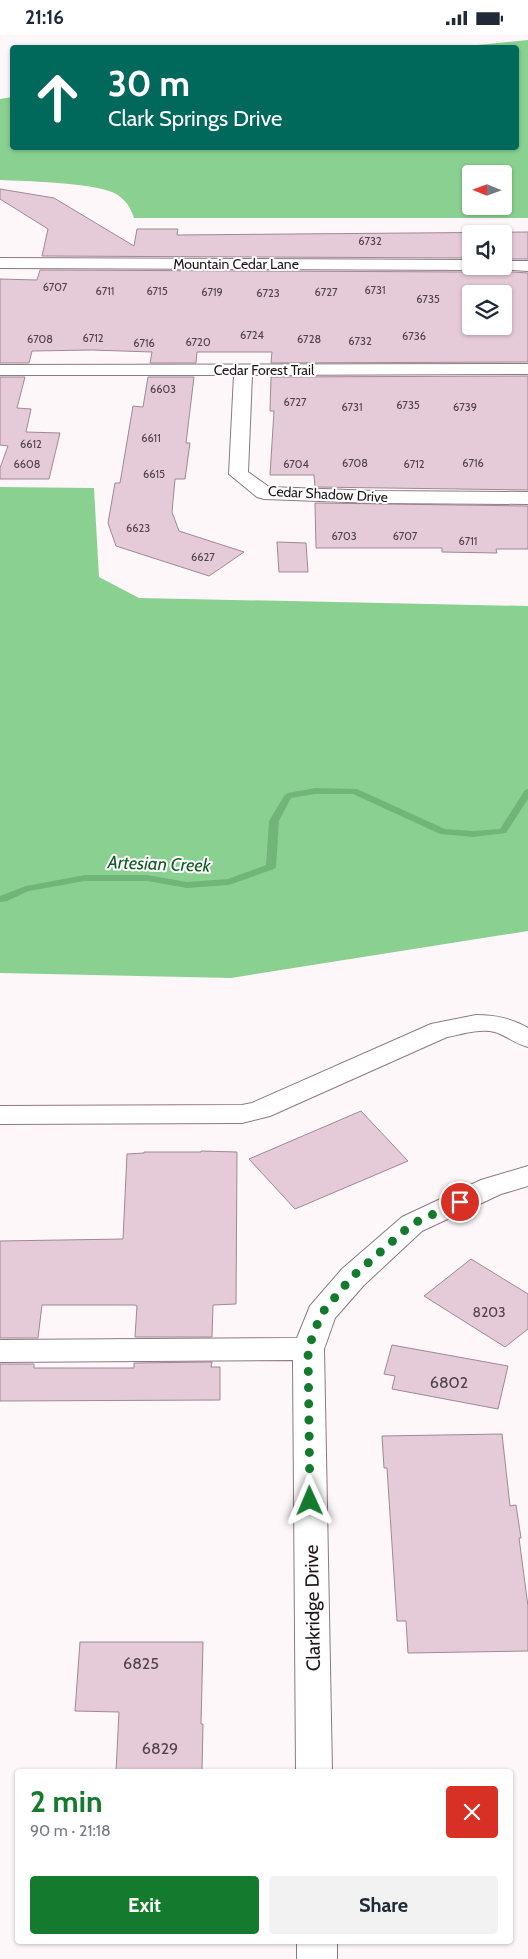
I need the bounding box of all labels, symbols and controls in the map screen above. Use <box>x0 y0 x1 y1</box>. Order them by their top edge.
text: 21:16 <box>25 6 64 29</box>
text: 30 m <box>108 62 190 105</box>
icon: ahead <box>25 65 90 130</box>
text: Clark Springs Drive <box>108 105 282 132</box>
north arrow <box>462 165 512 215</box>
map controls <box>462 165 512 335</box>
button: sound <box>462 225 512 275</box>
house number: 6732 <box>358 234 382 248</box>
street label: Mountain Cedar Lane <box>173 255 299 273</box>
house number: 6707 <box>43 280 68 294</box>
house number: 6731 <box>364 283 386 297</box>
house number: 6711 <box>96 284 114 298</box>
house number: 6715 <box>146 284 168 298</box>
house number: 6719 <box>201 285 223 299</box>
house number: 6727 <box>315 285 338 299</box>
button: layers <box>462 285 512 335</box>
house number: 6723 <box>256 286 280 300</box>
house number: 6735 <box>416 292 440 306</box>
house number: 6724 <box>240 328 265 342</box>
house number: 6736 <box>402 329 426 343</box>
house number: 6712 <box>82 331 104 345</box>
house number: 6708 <box>27 332 53 346</box>
house number: 6728 <box>297 332 321 346</box>
house number: 6732 <box>348 334 372 348</box>
house number: 6720 <box>185 335 211 349</box>
house number: 6716 <box>133 336 155 350</box>
street label: Cedar Forest Trail <box>214 361 315 379</box>
house number: 6603 <box>150 382 176 396</box>
house number: 6727 <box>284 395 307 409</box>
house number: 6735 <box>396 398 420 412</box>
house number: 6731 <box>341 400 363 414</box>
house number: 6739 <box>453 400 477 414</box>
house number: 6611 <box>141 431 161 445</box>
house number: 6612 <box>20 437 42 451</box>
house number: 6708 <box>342 456 368 470</box>
house number: 6716 <box>462 456 484 470</box>
house number: 6608 <box>14 457 40 471</box>
house number: 6704 <box>283 457 309 471</box>
house number: 6712 <box>403 457 425 471</box>
house number: 6615 <box>143 467 165 481</box>
street label: Cedar Shadow Drive <box>268 482 388 506</box>
house number: 6623 <box>126 521 150 535</box>
house number: 6703 <box>331 529 357 543</box>
house number: 6707 <box>393 529 418 543</box>
house number: 6711 <box>459 534 477 548</box>
house number: 6627 <box>191 550 215 564</box>
water label: Artesian Creek <box>106 851 212 877</box>
pin <box>439 1181 481 1223</box>
icon: arrive <box>446 1188 474 1216</box>
house number: 8203 <box>472 1303 506 1321</box>
house number: 6802 <box>430 1373 468 1392</box>
position arrow <box>283 1474 335 1526</box>
street label: Clarkridge Drive <box>300 1544 325 1671</box>
house number: 6825 <box>123 1654 159 1673</box>
house number: 6829 <box>142 1739 178 1758</box>
text: 2 min <box>30 1783 102 1820</box>
button: close <box>446 1786 498 1838</box>
text: 90 m · 21:18 <box>30 1821 111 1840</box>
button: Exit <box>30 1876 259 1934</box>
button: Share <box>269 1876 498 1934</box>

